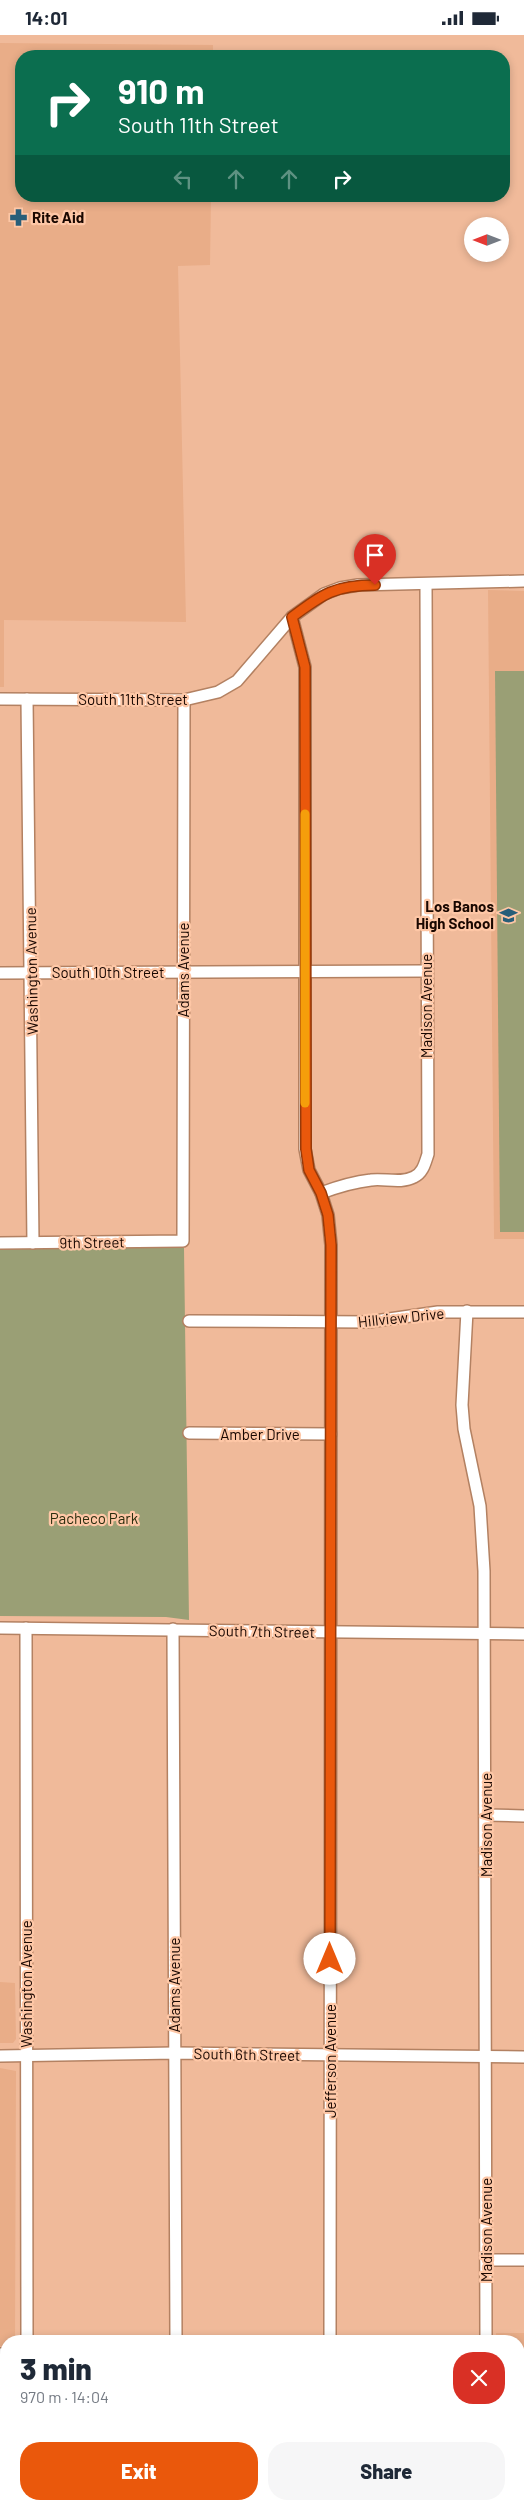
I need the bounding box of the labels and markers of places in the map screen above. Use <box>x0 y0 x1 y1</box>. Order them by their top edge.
pharmacy icon: Rite Aid <box>8 207 28 227</box>
place label: Rite Aid <box>32 208 84 226</box>
pin <box>354 534 396 585</box>
place label: Los Banos High School <box>416 897 494 932</box>
school or university icon: Los Banos High School <box>498 905 518 925</box>

